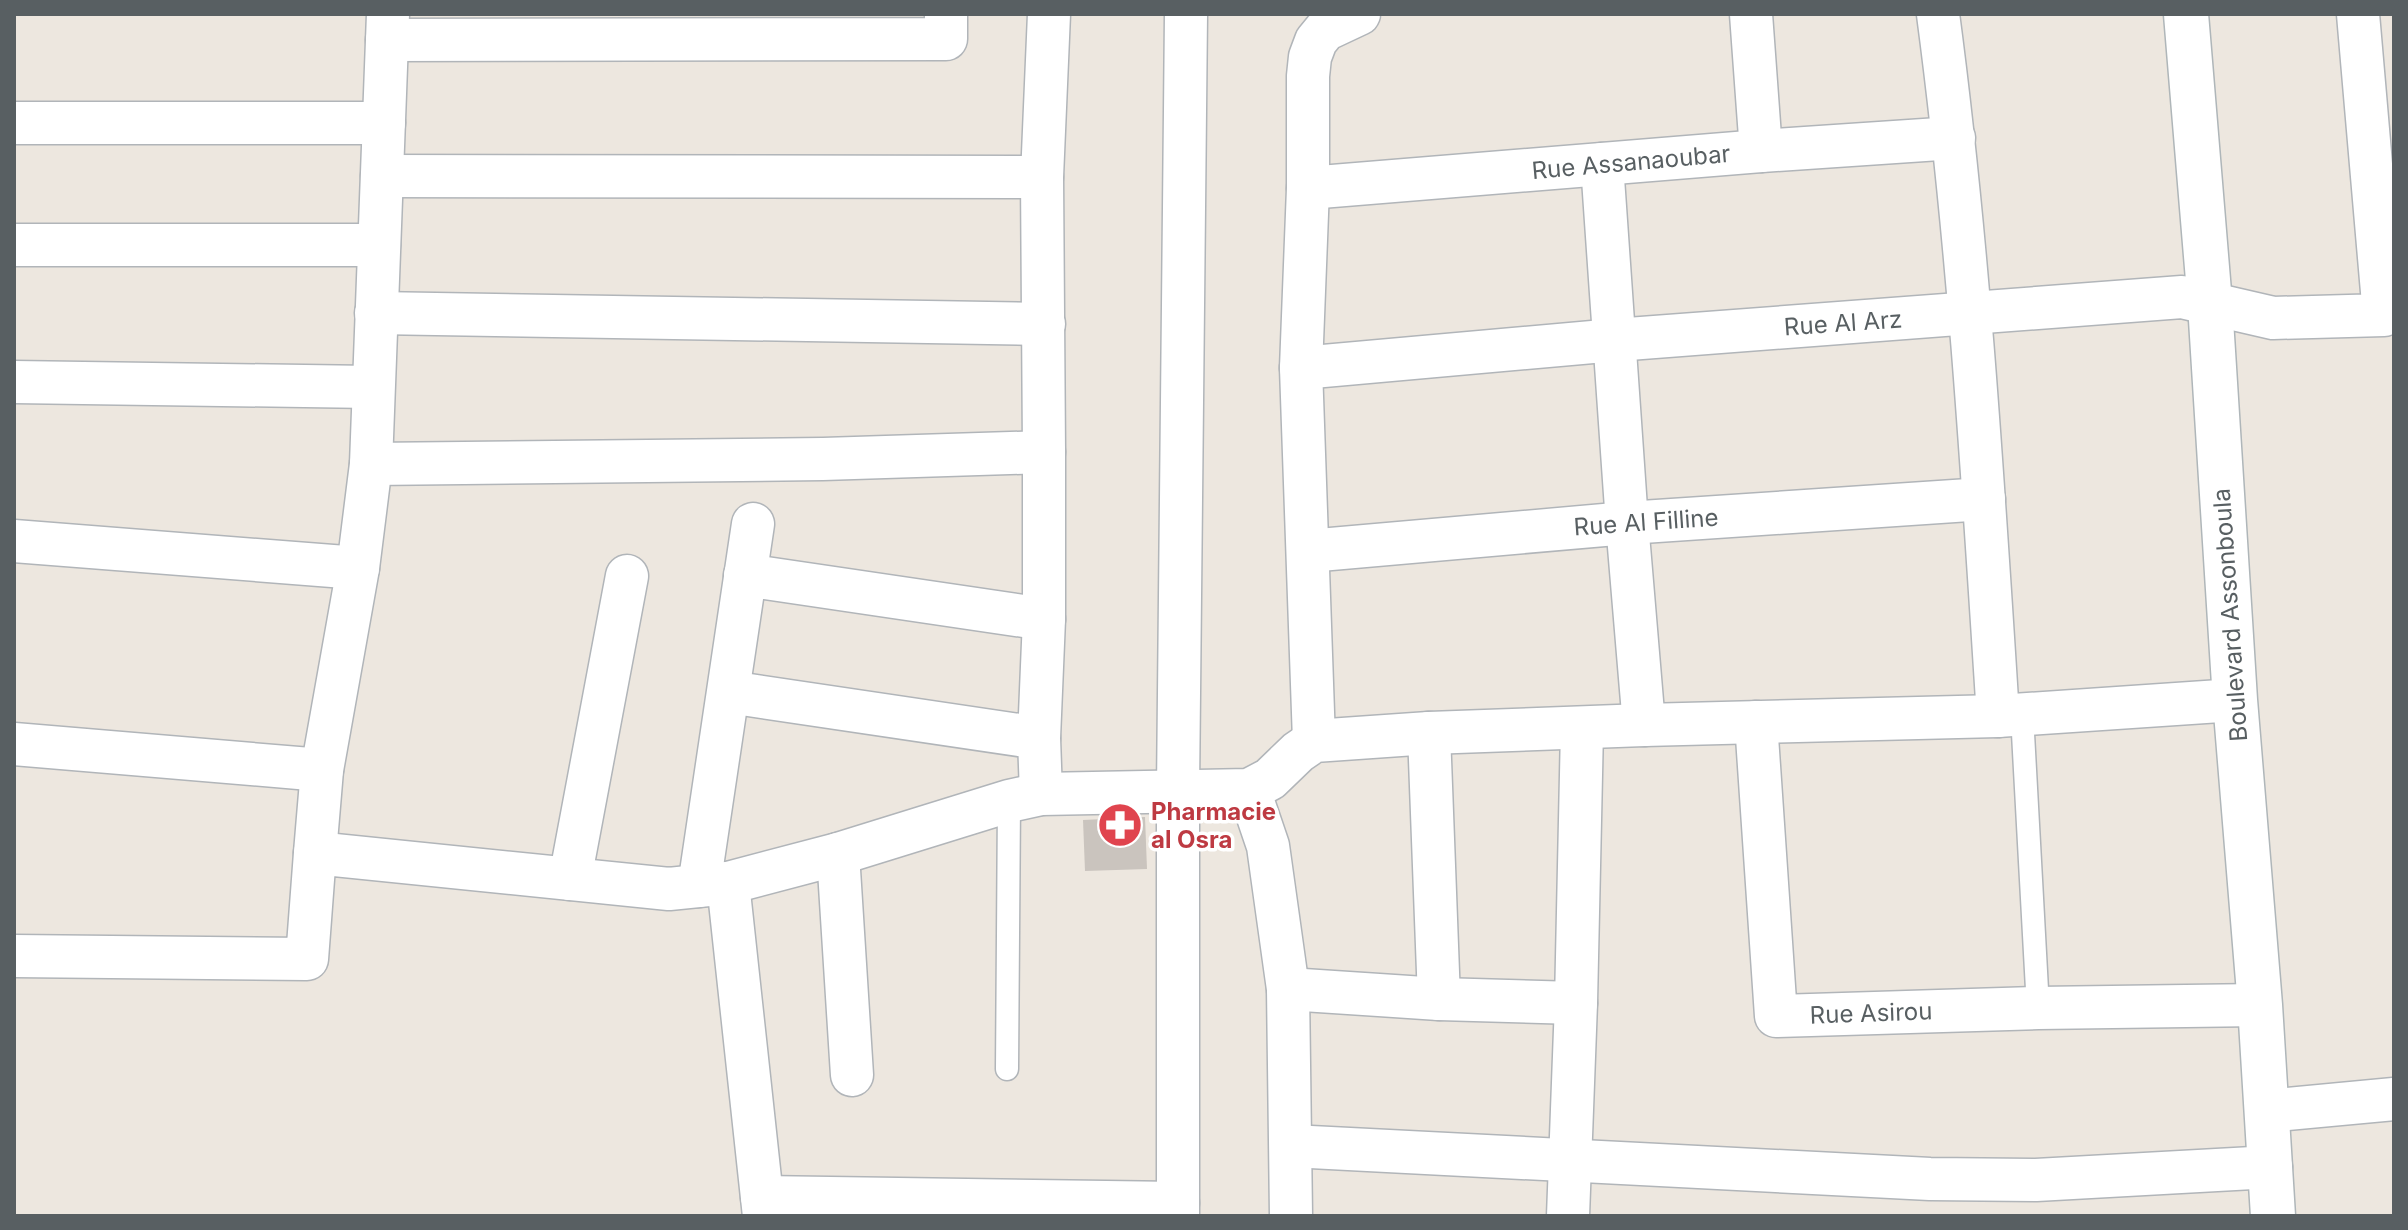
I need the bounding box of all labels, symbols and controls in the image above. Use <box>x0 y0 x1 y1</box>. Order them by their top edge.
street label: Rue Assanaoubar <box>1530 139 1732 185</box>
street label: Rue Al Arz <box>1783 304 1903 342</box>
street label: Boulevard Assonboula <box>2207 488 2253 742</box>
street label: Rue Al Filline <box>1573 502 1719 542</box>
place label: Pharmacie al Osra <box>1151 797 1276 854</box>
pharmacy icon: Pharmacie al Osra <box>1096 801 1144 849</box>
street label: Rue Asirou <box>1809 996 1933 1030</box>

